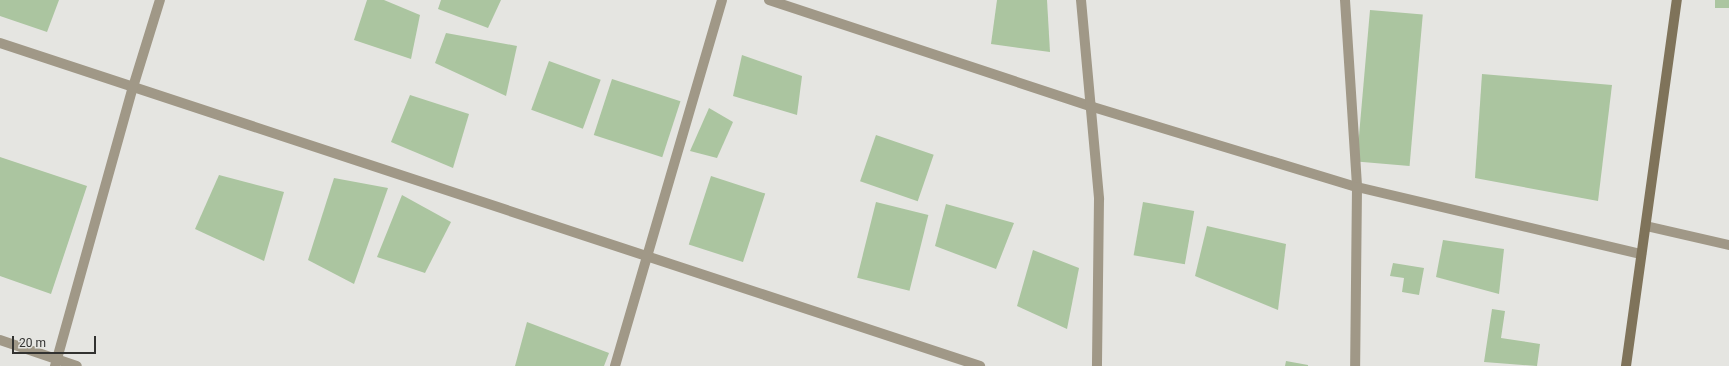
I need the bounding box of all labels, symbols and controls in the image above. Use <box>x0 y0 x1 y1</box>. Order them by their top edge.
scale bar <box>14 328 98 354</box>
text: 20 m <box>19 336 46 350</box>

